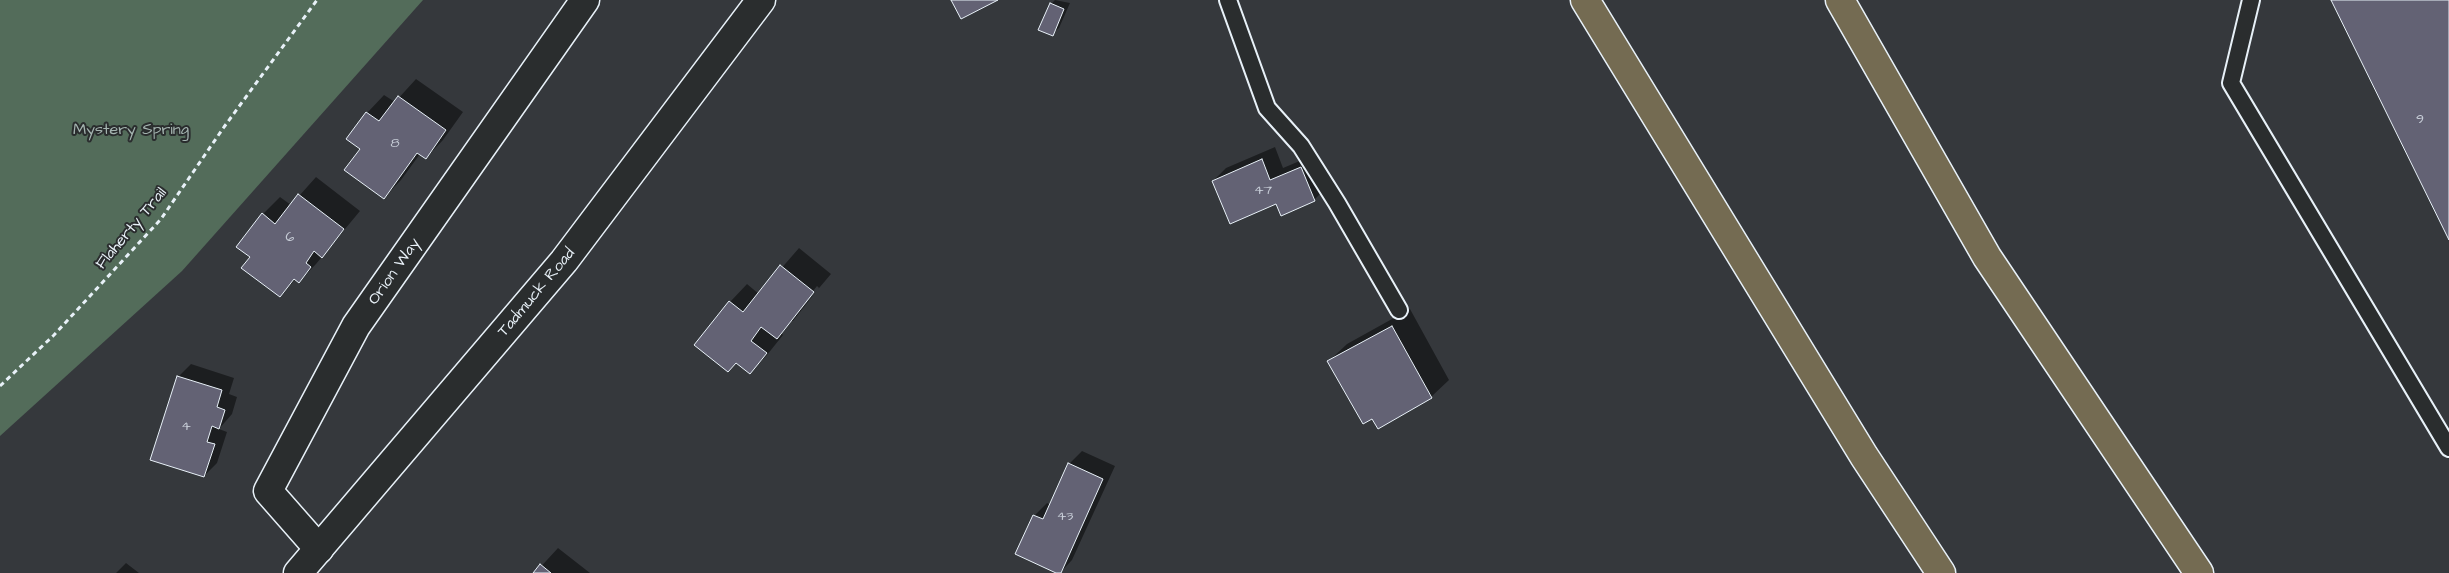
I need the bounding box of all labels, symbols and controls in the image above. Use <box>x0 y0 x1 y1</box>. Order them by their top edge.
house number: 9 <box>2416 112 2424 128</box>
park label: Mystery Spring <box>73 121 189 141</box>
house number: 8 <box>390 136 400 152</box>
house number: 47 <box>1254 183 1272 199</box>
street label: Flaherty Trail <box>92 184 172 274</box>
house number: 6 <box>286 230 294 246</box>
street label: Orion Way <box>365 235 425 309</box>
street label: Tadmuck Road <box>494 245 580 341</box>
house number: 4 <box>181 419 191 435</box>
house number: 43 <box>1057 509 1073 525</box>

